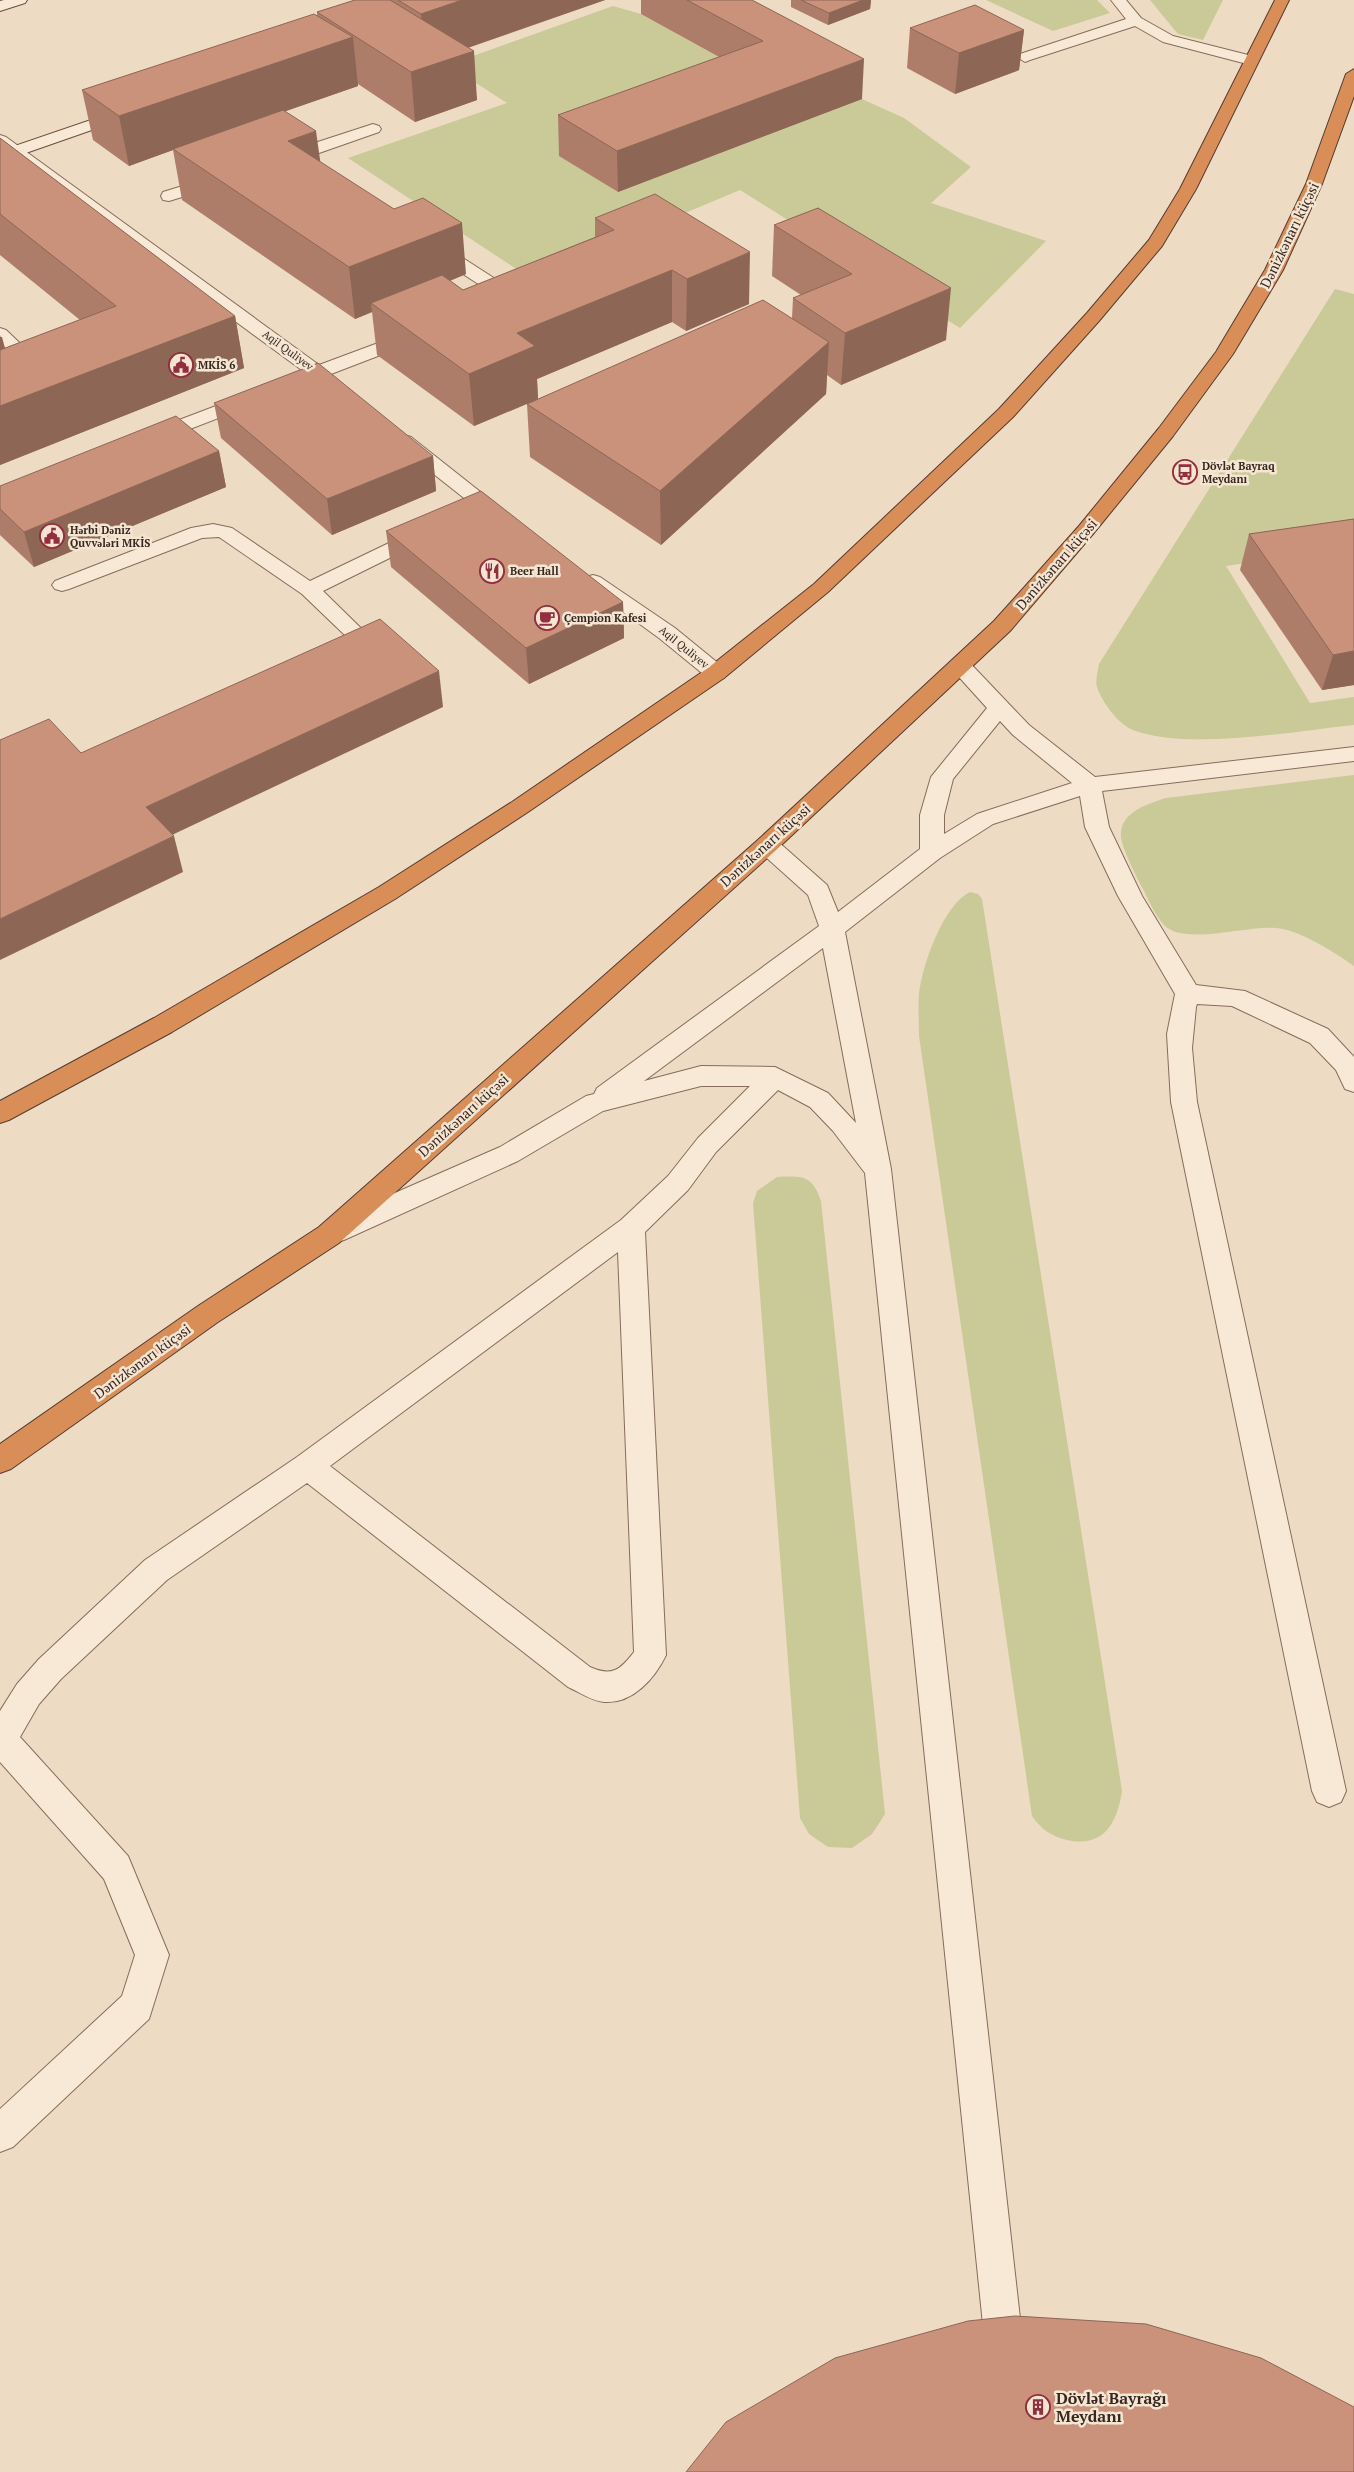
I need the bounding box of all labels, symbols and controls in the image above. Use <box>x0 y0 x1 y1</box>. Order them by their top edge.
street label: Dənizkənarı küçəsi <box>1255 179 1323 291</box>
street label: Aqil Quliyev <box>260 327 317 373</box>
public building icon: MKİS 6 <box>168 352 194 378</box>
place label: MKİS 6 <box>198 358 235 372</box>
bus stop icon: Dövlət Bayraq Meydanı <box>1172 459 1198 485</box>
place label: Dövlət Bayraq Meydanı <box>1202 459 1275 486</box>
street label: Dənizkənarı küçəsi <box>1011 514 1101 614</box>
public building icon: Hərbi Dəniz Quvvələri MKİS <box>39 523 65 549</box>
place label: Hərbi Dəniz Quvvələri MKİS <box>70 523 150 550</box>
restaurant icon: Beer Hall <box>479 558 505 584</box>
place label: Beer Hall <box>510 564 559 578</box>
cafe icon: Çempion Kafesi <box>534 605 560 631</box>
place label: Çempion Kafesi <box>564 611 647 625</box>
street label: Aqil Quliyev <box>656 623 712 672</box>
street label: Dənizkənarı küçəsi <box>716 799 814 891</box>
street label: Dənizkənarı küçəsi <box>414 1069 512 1161</box>
street label: Dənizkənarı küçəsi <box>90 1319 194 1403</box>
place label: Dövlət Bayrağı Meydanı <box>1056 2387 1167 2427</box>
building icon: Dövlət Bayrağı Meydanı <box>1025 2394 1051 2420</box>

